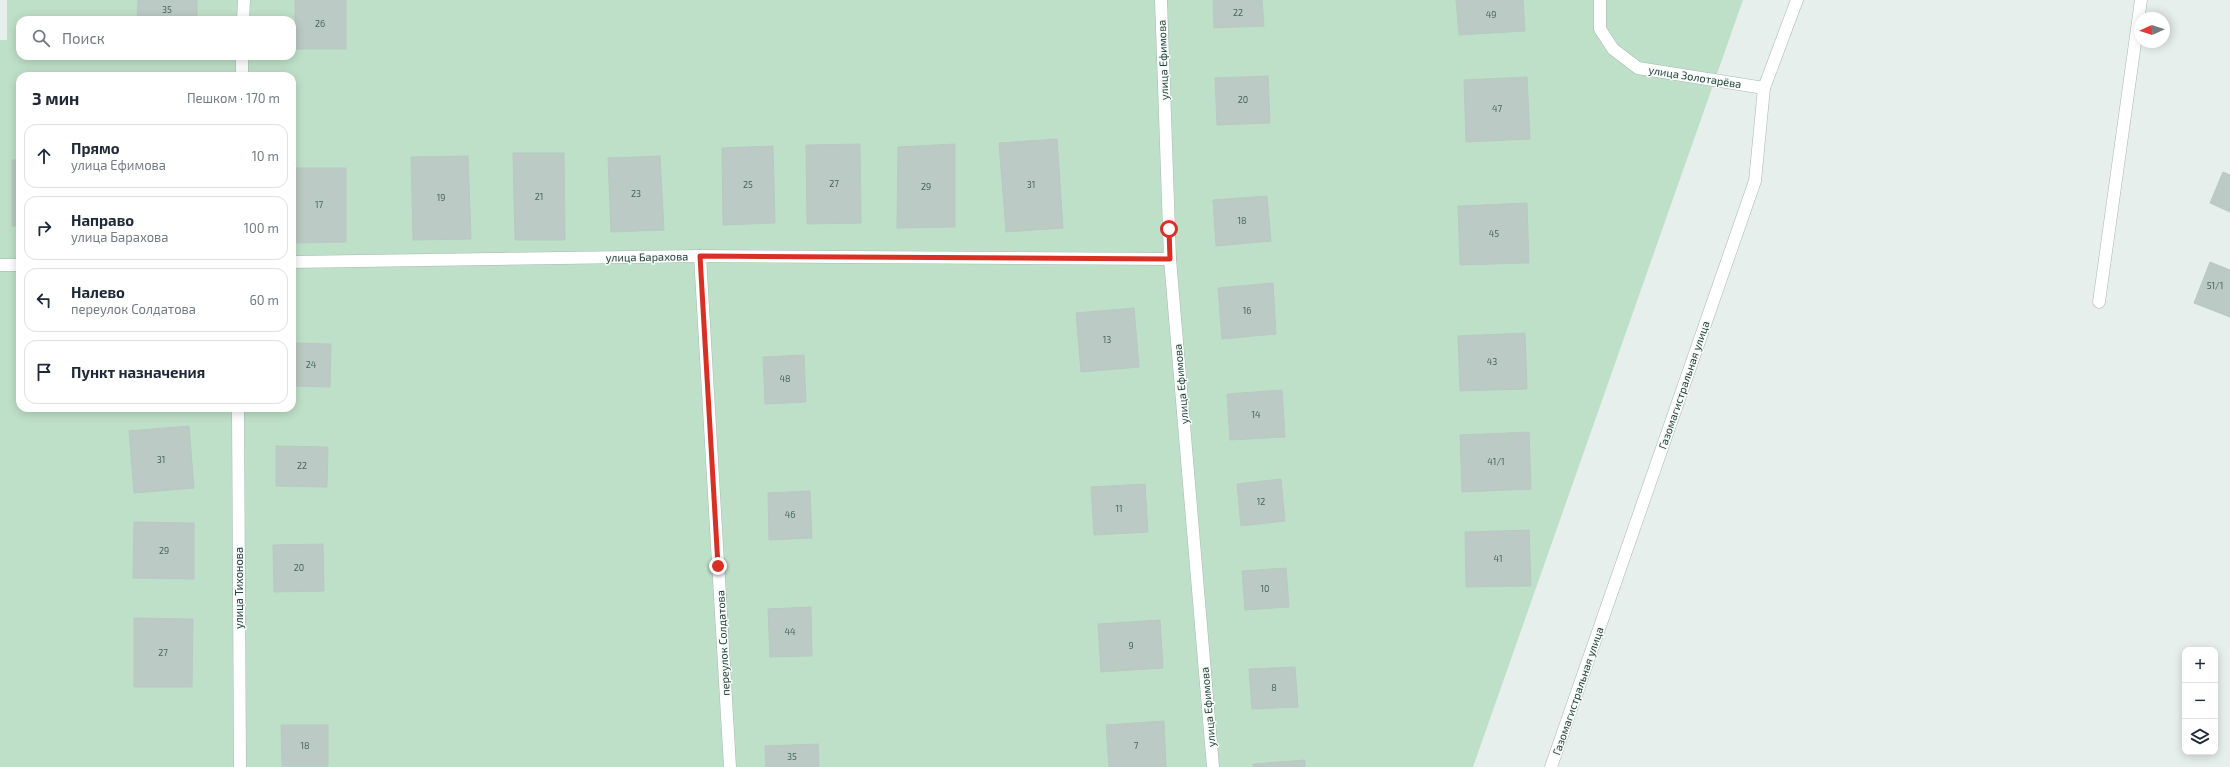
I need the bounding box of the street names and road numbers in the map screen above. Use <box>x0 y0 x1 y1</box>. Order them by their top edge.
street label: улица Ефимова <box>1155 20 1171 100</box>
street label: улица Золотарёва <box>1648 63 1742 91</box>
street label: улица Барахова <box>606 249 688 265</box>
street label: Газомагистральная улица <box>1655 319 1713 451</box>
street label: улица Ефимова <box>1171 343 1191 425</box>
street label: улица Тихонова <box>232 547 246 629</box>
street label: переулок Солдатова <box>713 590 733 696</box>
street label: Газомагистральная улица <box>1549 625 1607 757</box>
street label: улица Ефимова <box>1198 666 1218 748</box>

